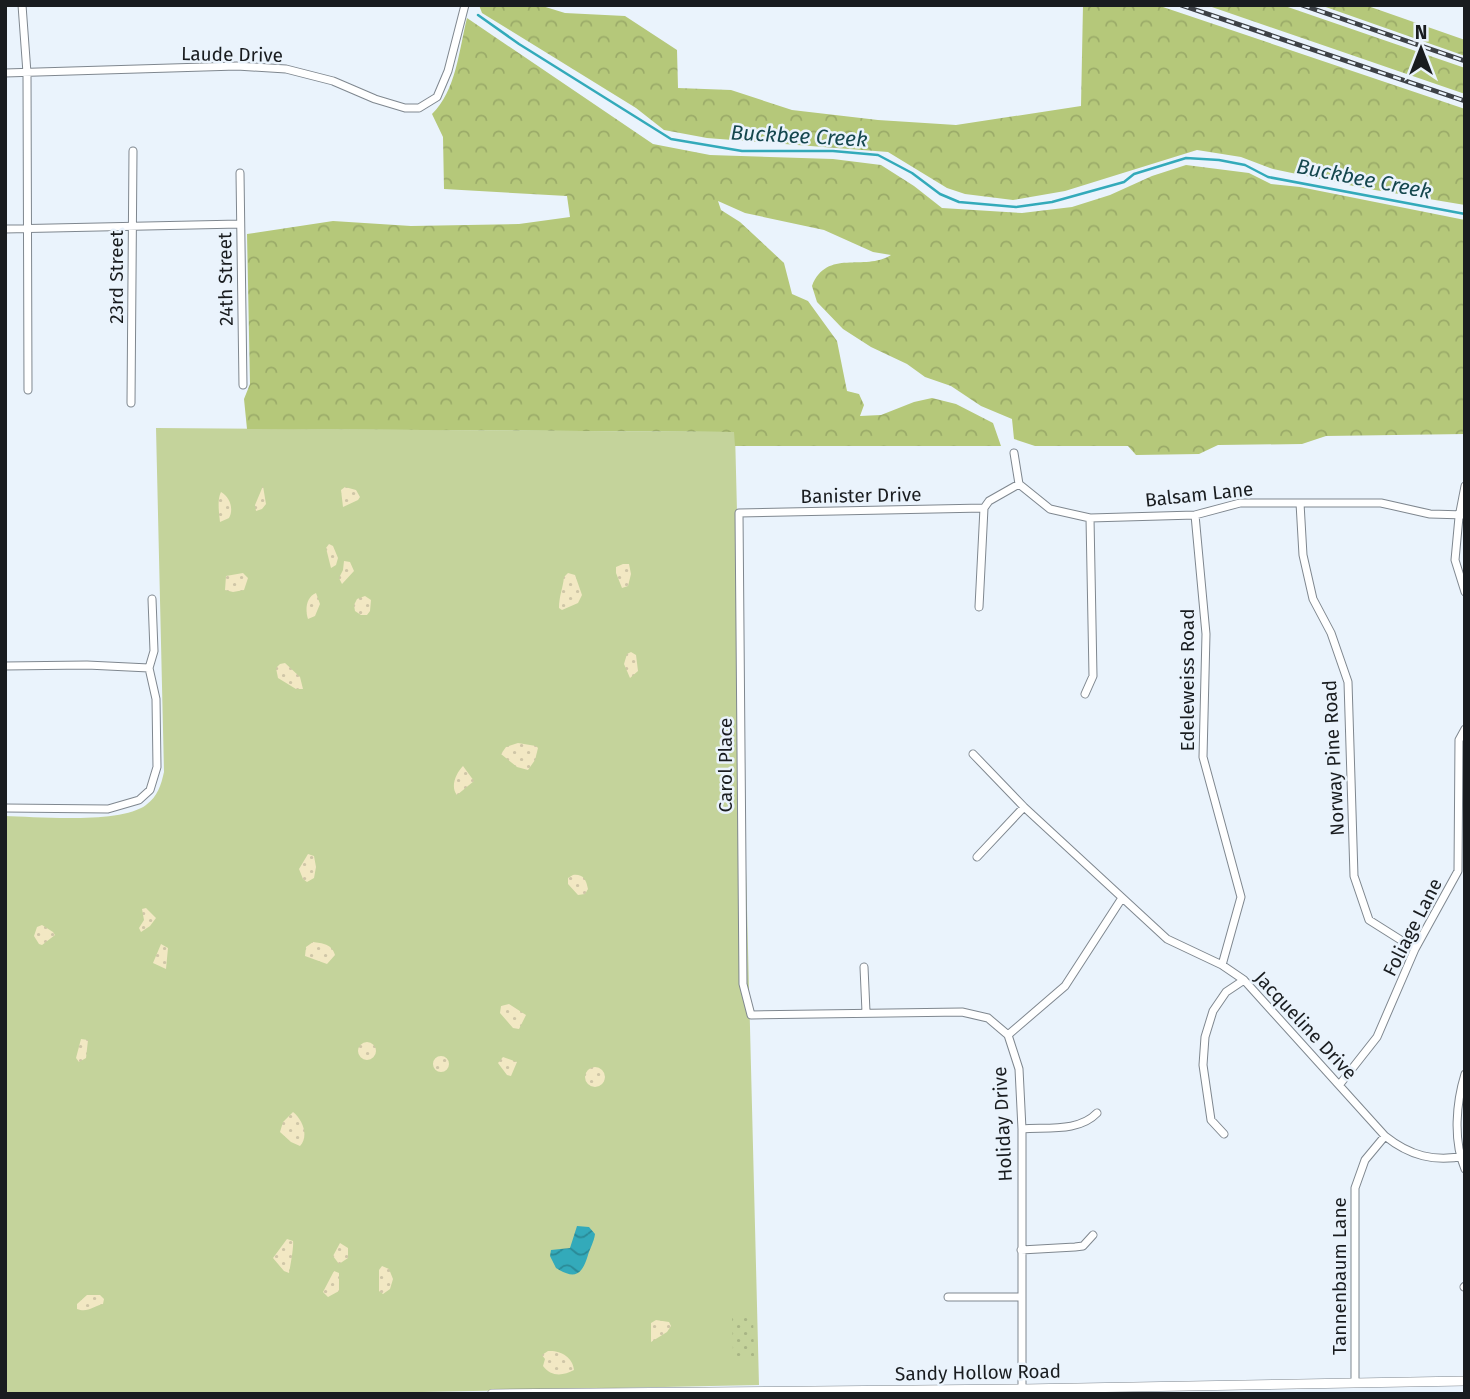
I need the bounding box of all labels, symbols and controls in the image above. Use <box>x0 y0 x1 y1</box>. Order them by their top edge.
north arrow <box>1386 14 1456 84</box>
text: N <box>1415 21 1427 44</box>
street label: Laude Drive <box>181 42 283 67</box>
water label: Buckbee Creek <box>730 119 868 153</box>
water label: Buckbee Creek <box>1294 153 1434 205</box>
street label: 23rd Street <box>105 230 128 324</box>
street label: 24th Street <box>213 232 238 326</box>
street label: Balsam Lane <box>1144 477 1254 512</box>
street label: Banister Drive <box>800 483 922 508</box>
street label: Edeleweiss Road <box>1176 608 1199 752</box>
street label: Norway Pine Road <box>1318 679 1349 836</box>
street label: Carol Place <box>714 718 737 812</box>
street label: Foliage Lane <box>1378 874 1447 980</box>
street label: Jacqueline Drive <box>1250 966 1362 1084</box>
street label: Holiday Drive <box>988 1066 1017 1182</box>
street label: Tannenbaum Lane <box>1328 1197 1351 1355</box>
street label: Sandy Hollow Road <box>895 1360 1061 1385</box>

